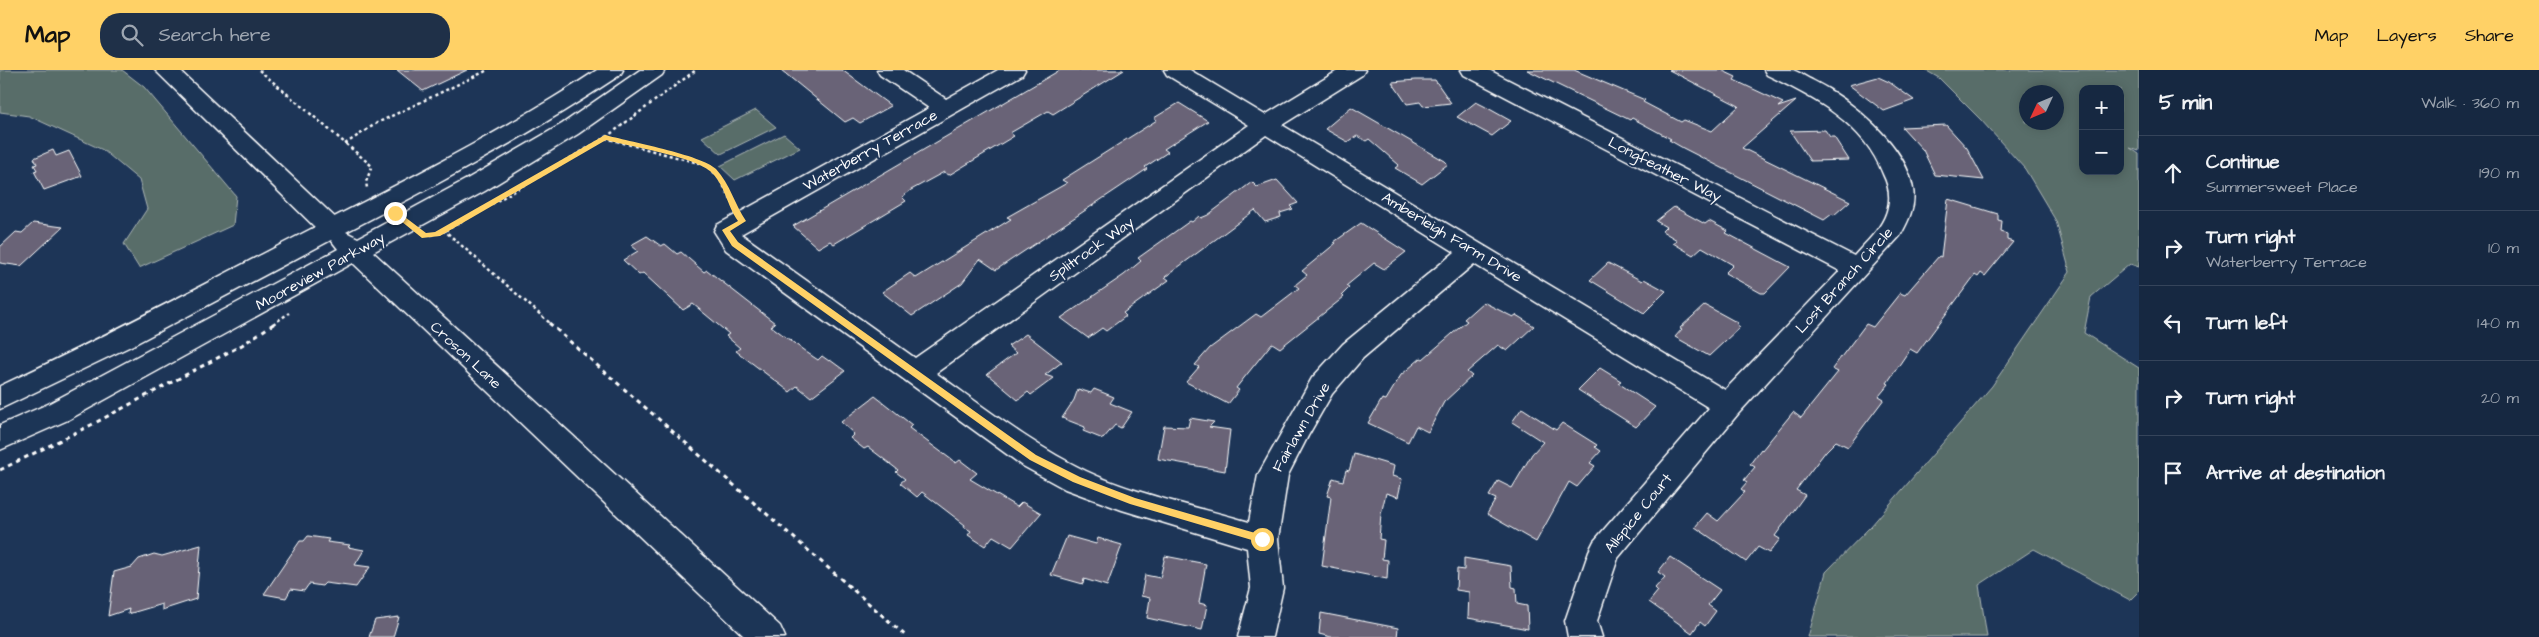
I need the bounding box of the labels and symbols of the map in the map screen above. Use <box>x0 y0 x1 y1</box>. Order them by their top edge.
north arrow <box>2019 85 2064 130</box>
street label: Waterberry Terrace <box>799 105 942 197</box>
street label: Longfeather Way <box>1604 132 1725 208</box>
street label: Amberleigh Farm Drive <box>1377 187 1526 289</box>
route end <box>384 202 407 225</box>
street label: Splitrock Way <box>1044 212 1139 288</box>
street label: Lost Branch Circle <box>1791 223 1898 338</box>
street label: Mooreview Parkway <box>252 227 389 317</box>
street label: Croson Lane <box>425 317 506 394</box>
street label: Fairlawn Drive <box>1267 379 1336 476</box>
street label: Allspice Court <box>1600 469 1677 558</box>
route start <box>1251 528 1274 551</box>

